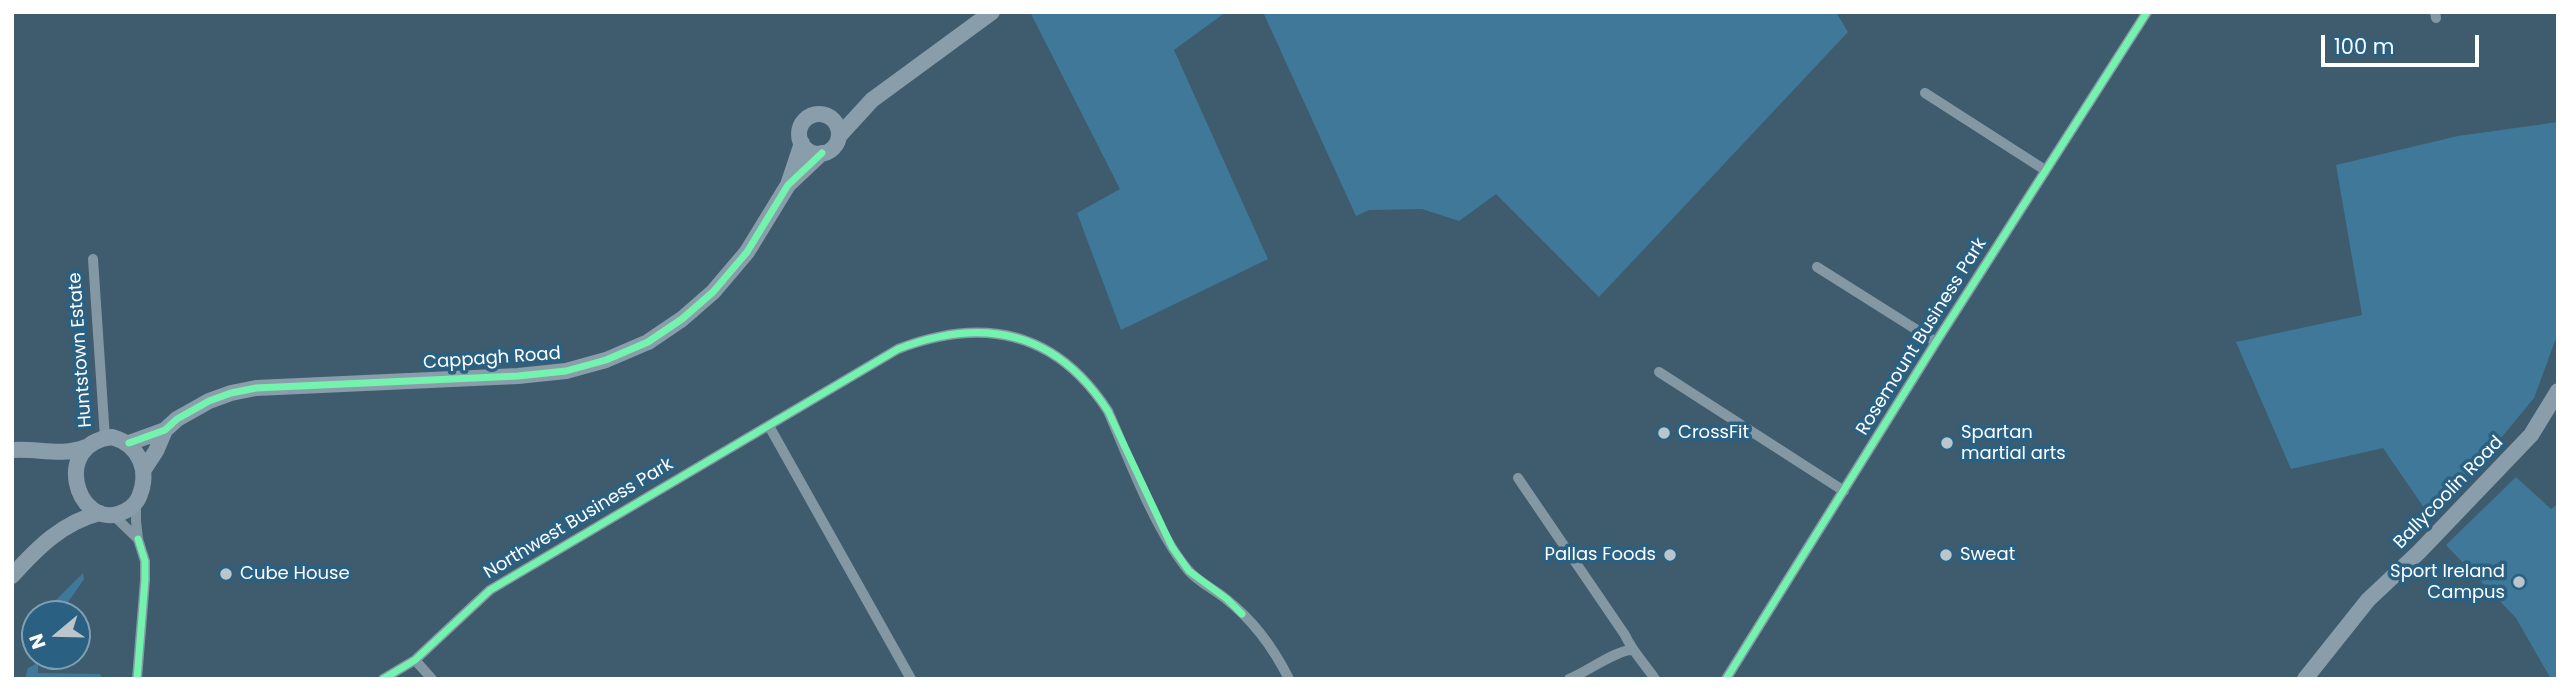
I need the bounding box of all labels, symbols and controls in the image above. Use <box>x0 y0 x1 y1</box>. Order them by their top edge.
scale bar <box>2325 21 2482 65</box>
text: 100 m <box>2334 32 2394 61</box>
street label: Rosemount Business Park <box>1852 234 1992 440</box>
street label: Huntstown Estate <box>65 272 97 428</box>
street label: Cappagh Road <box>422 343 562 375</box>
place label: CrossFit <box>1678 422 1749 444</box>
place label: Spartan martial arts <box>1961 422 2066 464</box>
marker: CrossFit <box>1656 425 1672 441</box>
street label: Ballycoolin Road <box>2390 432 2508 554</box>
marker: Spartan martial arts <box>1939 435 1955 451</box>
street label: Northwest Business Park <box>480 454 678 584</box>
place label: Pallas Foods <box>1545 544 1656 566</box>
place label: Sweat <box>1960 544 2015 566</box>
marker: Pallas Foods <box>1662 547 1678 563</box>
marker: Sweat <box>1938 547 1954 563</box>
place label: Sport Ireland Campus <box>2390 561 2505 604</box>
place label: Cube House <box>240 563 350 585</box>
marker: Cube House <box>218 566 234 582</box>
marker: Sport Ireland Campus <box>2511 574 2527 590</box>
north arrow <box>21 600 91 670</box>
text: N <box>22 630 53 653</box>

